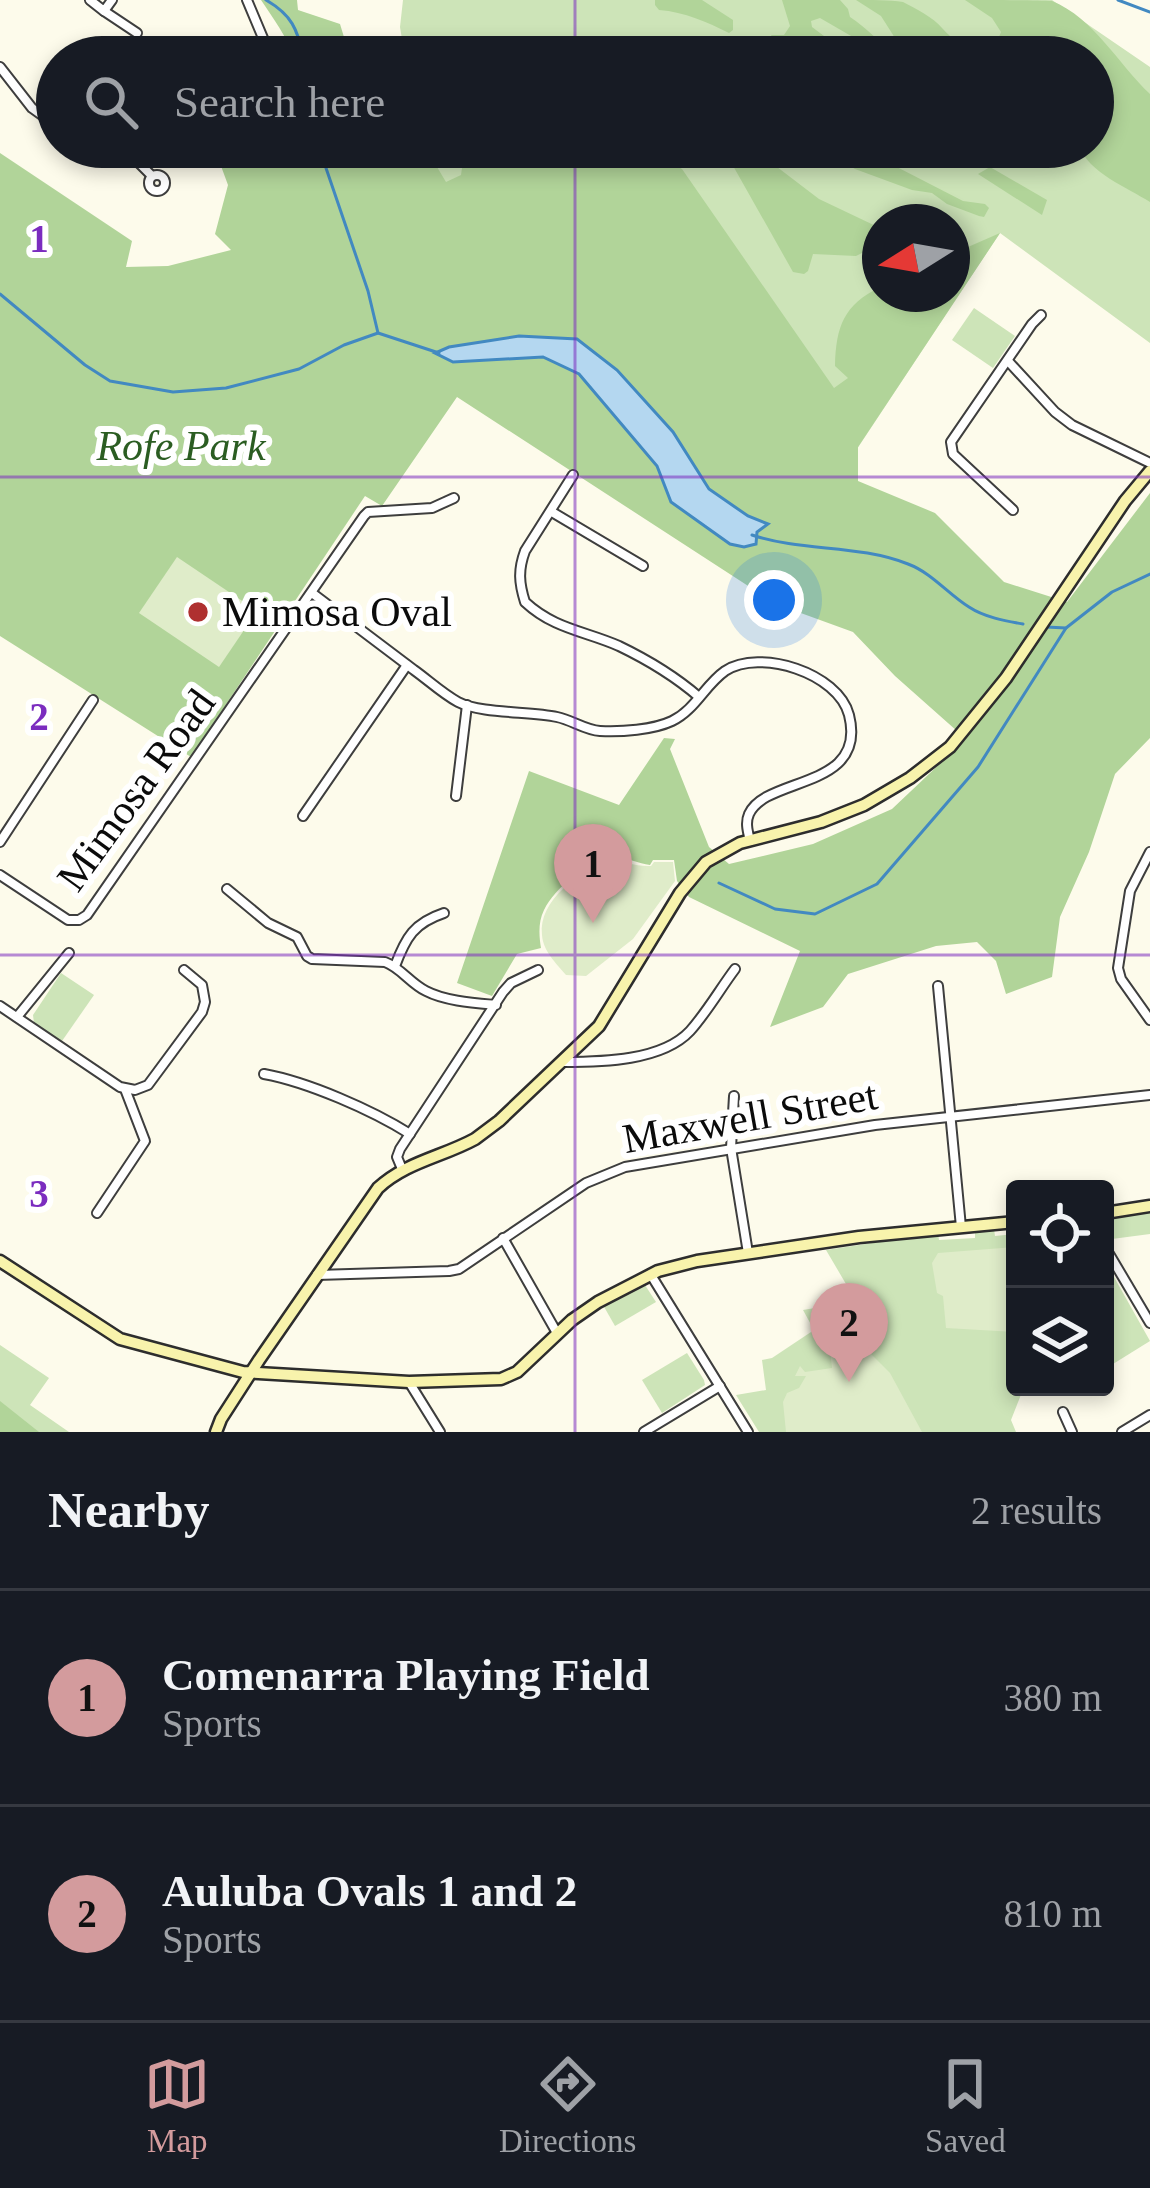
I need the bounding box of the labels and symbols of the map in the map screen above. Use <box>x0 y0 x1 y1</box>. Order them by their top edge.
north arrow <box>862 204 970 312</box>
text: 1 <box>29 217 49 260</box>
park label: Rofe Park <box>95 423 267 469</box>
your location <box>744 570 804 630</box>
place label: Mimosa Oval <box>222 589 452 635</box>
marker: Mimosa Oval <box>185 599 211 625</box>
street label: Mimosa Road <box>48 681 224 899</box>
text: 2 <box>29 695 49 738</box>
pin: 1 <box>554 824 632 923</box>
street label: Maxwell Street <box>619 1072 881 1162</box>
text: 3 <box>29 1172 49 1215</box>
pin: 2 <box>810 1283 888 1382</box>

